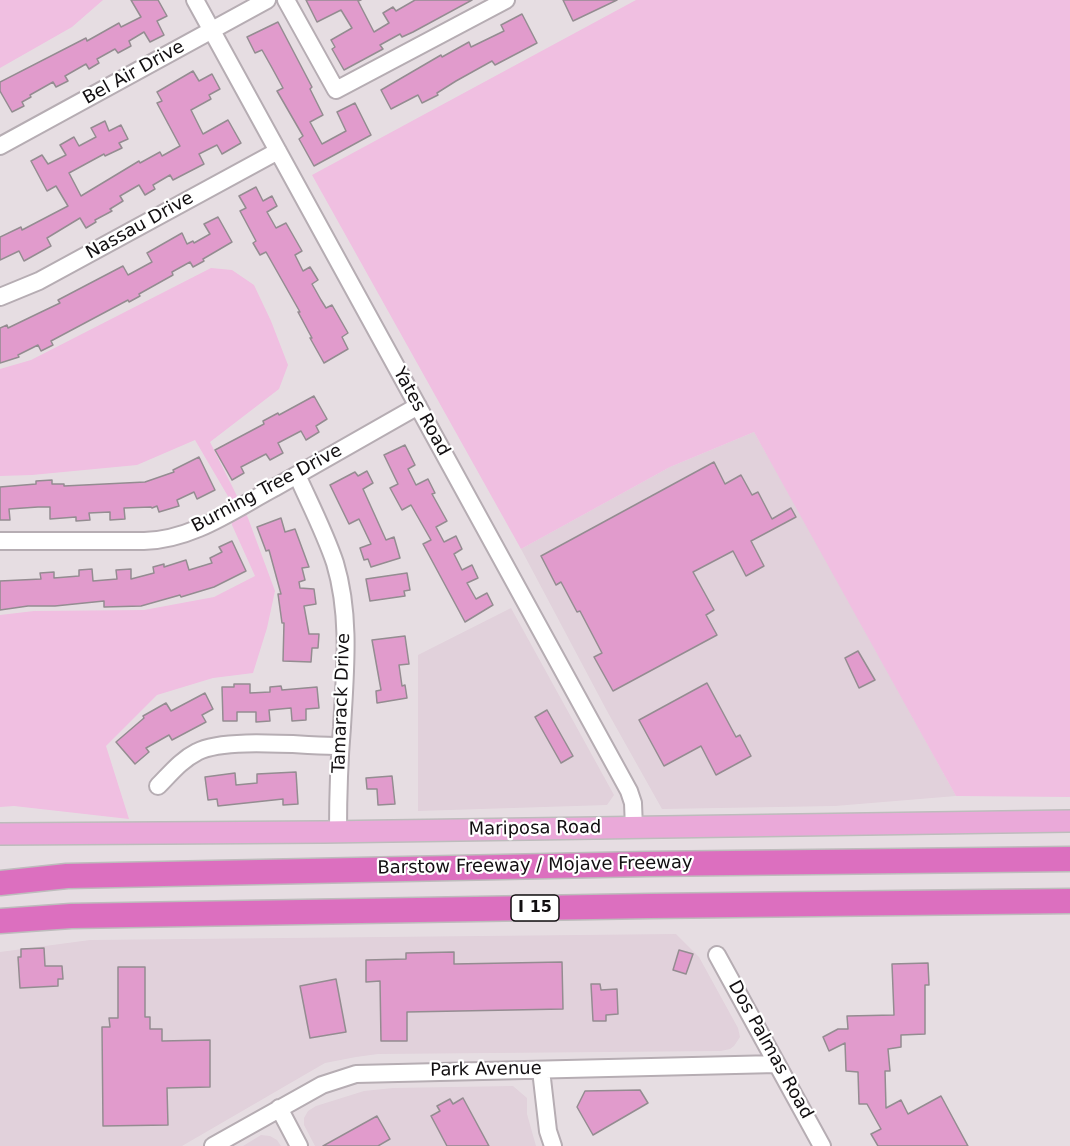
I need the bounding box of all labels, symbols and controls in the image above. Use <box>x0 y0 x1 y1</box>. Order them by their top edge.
street label: Bel Air Drive <box>80 36 188 110</box>
street label: Nassau Drive <box>83 188 197 264</box>
street label: Yates Road <box>388 364 454 460</box>
street label: Burning Tree Drive <box>188 440 346 538</box>
street label: Tamarack Drive <box>329 633 355 773</box>
street label: Mariposa Road <box>468 817 602 841</box>
street label: Barstow Freeway / Mojave Freeway <box>377 852 693 880</box>
road number: I 15 <box>511 895 559 921</box>
street label: Dos Palmas Road <box>723 977 817 1123</box>
street label: Park Avenue <box>430 1058 542 1082</box>

